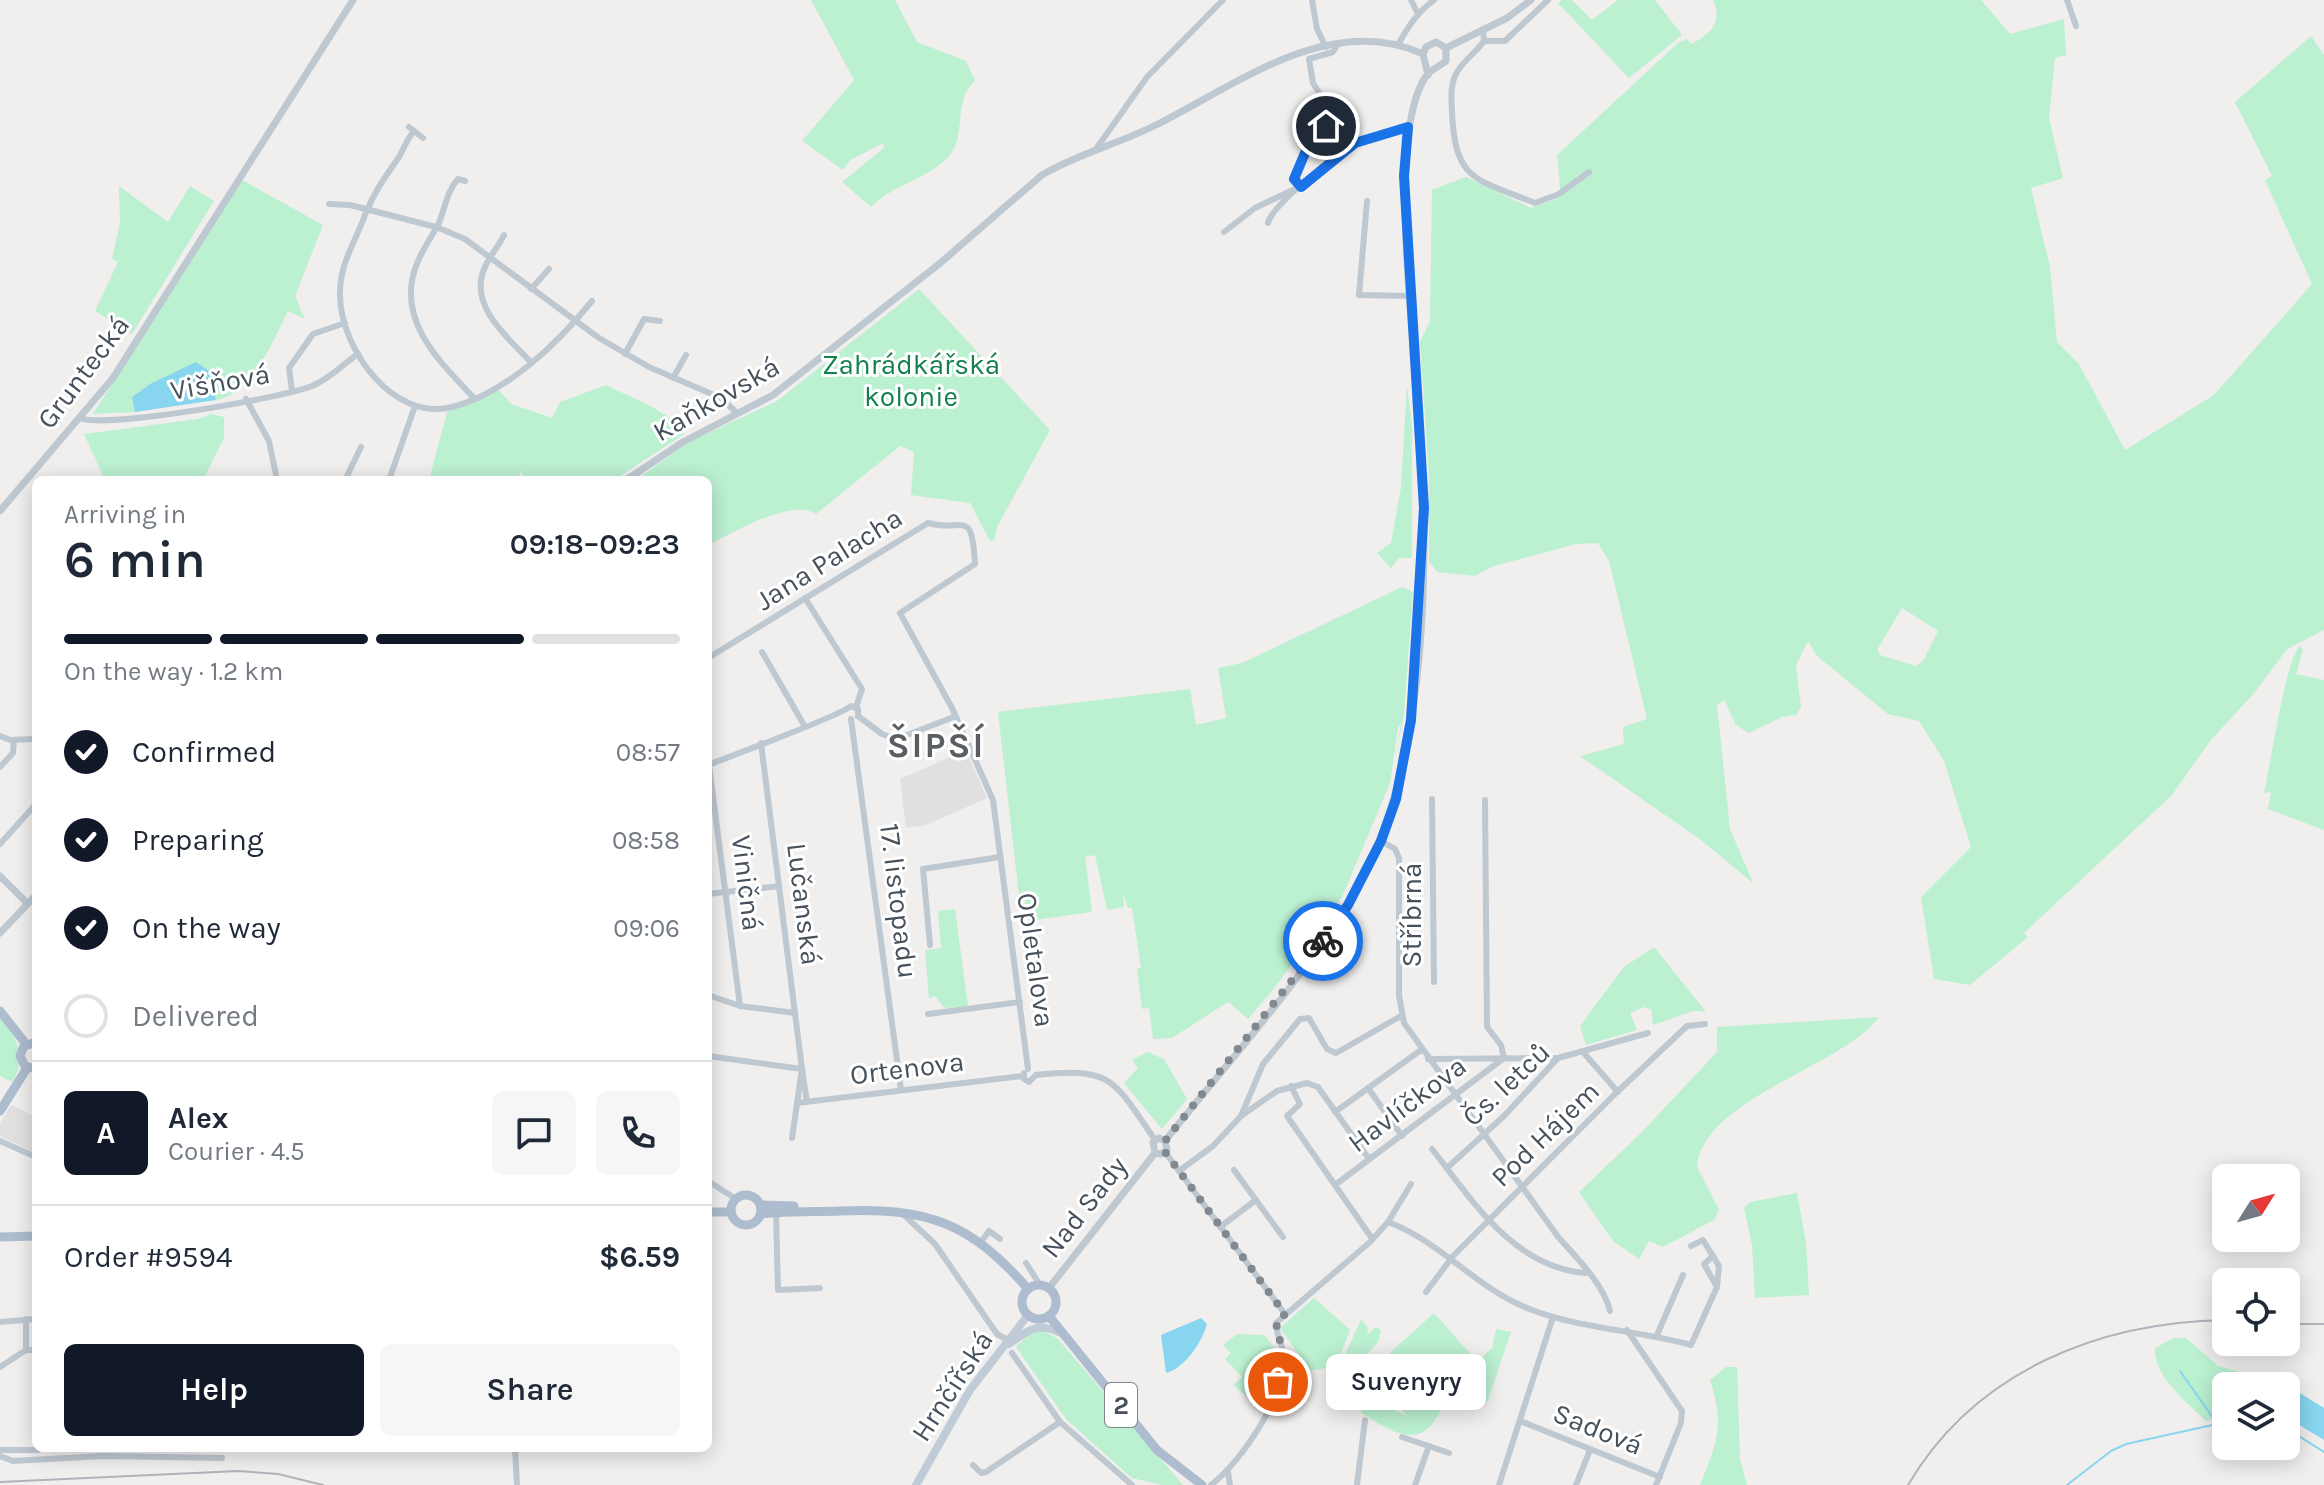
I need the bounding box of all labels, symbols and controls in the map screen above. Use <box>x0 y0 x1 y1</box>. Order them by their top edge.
pin <box>1292 92 1360 160</box>
icon: home <box>1304 104 1348 148</box>
street label: Gruntecká <box>30 309 136 435</box>
park label: Zahrádkářská kolonie <box>822 348 1000 413</box>
street label: Kaňkovská <box>647 350 785 448</box>
street label: Višňová <box>168 357 272 407</box>
text: Arriving in <box>64 499 186 530</box>
street label: Jana Palacha <box>750 501 908 617</box>
text: 09:18–09:23 <box>510 526 680 562</box>
text: 6 min <box>64 529 206 590</box>
text: On the way · 1.2 km <box>64 656 283 687</box>
district label: ŠIPŠÍ <box>887 723 985 766</box>
icon: check <box>64 730 108 774</box>
text: Confirmed <box>132 734 276 770</box>
text: 08:57 <box>616 737 680 768</box>
icon: check <box>64 818 108 862</box>
text: Preparing <box>132 822 264 858</box>
street label: 17. listopadu <box>873 822 925 980</box>
text: 08:58 <box>612 825 680 856</box>
street label: Viničná <box>725 833 769 933</box>
street label: Lučanská <box>780 841 828 967</box>
street label: Stříbrná <box>1395 863 1428 967</box>
street label: Opletalova <box>1010 891 1062 1029</box>
courier <box>1283 901 1363 981</box>
icon: check <box>64 906 108 950</box>
text: On the way <box>132 910 281 946</box>
text: 09:06 <box>613 913 680 944</box>
icon: bike <box>1301 919 1345 963</box>
text: Delivered <box>132 998 259 1034</box>
street label: Čs. letců <box>1455 1035 1557 1133</box>
street label: Ortenova <box>848 1045 966 1091</box>
street label: Havlíčkova <box>1341 1049 1473 1159</box>
street label: Pod Hájem <box>1484 1074 1606 1194</box>
button: chat <box>492 1091 576 1175</box>
button: phone <box>596 1091 680 1175</box>
text: Alex <box>168 1100 228 1136</box>
text: A <box>97 1115 115 1151</box>
text: Courier · 4.5 <box>168 1136 305 1167</box>
street label: Nad Sady <box>1034 1150 1134 1264</box>
north arrow <box>2212 1164 2300 1252</box>
map controls <box>2212 1164 2300 1460</box>
text: Order #9594 <box>64 1239 233 1275</box>
text: $6.59 <box>599 1239 680 1275</box>
button: locate <box>2212 1268 2300 1356</box>
street label: Hrnčířská <box>904 1325 1000 1447</box>
button: Help <box>64 1344 364 1436</box>
button: Share <box>380 1344 680 1436</box>
pin <box>1244 1348 1312 1416</box>
callout: Suvenyry <box>1326 1354 1486 1410</box>
icon: bag <box>1256 1360 1300 1404</box>
text: Suvenyry <box>1350 1366 1462 1397</box>
button: layers <box>2212 1372 2300 1460</box>
road number: 2 <box>1105 1383 1137 1427</box>
street label: Sadová <box>1548 1396 1648 1462</box>

